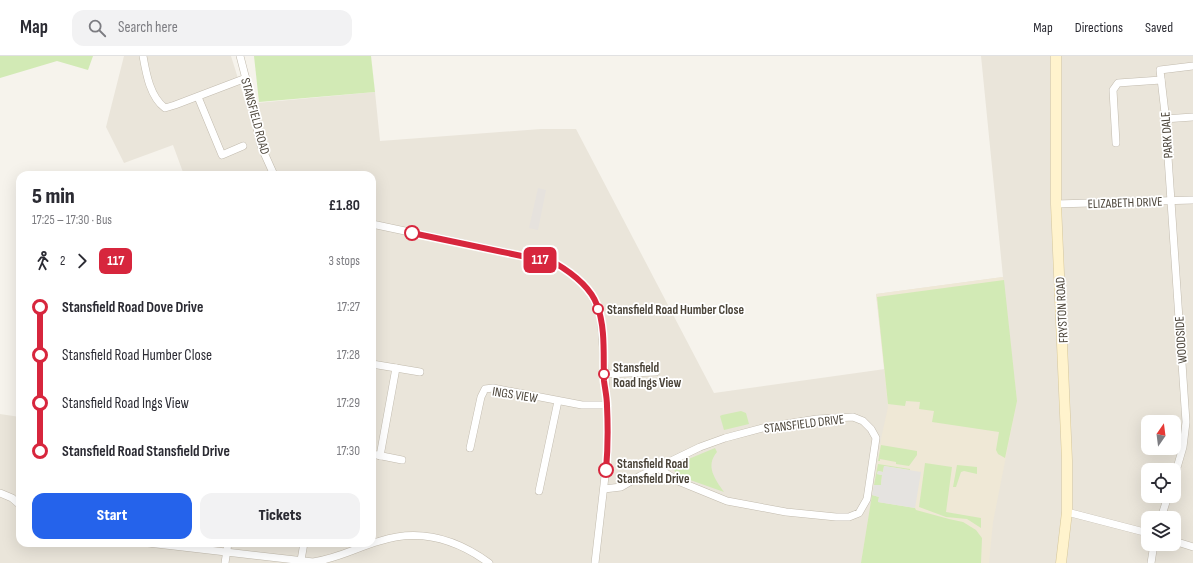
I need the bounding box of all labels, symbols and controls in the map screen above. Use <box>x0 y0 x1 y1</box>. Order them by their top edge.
search box <box>72 10 352 46</box>
text: Map <box>20 16 48 39</box>
icon: search <box>86 17 108 39</box>
text: Search here <box>118 18 178 37</box>
text: Map <box>1033 19 1053 36</box>
text: Directions <box>1075 19 1123 36</box>
text: Saved <box>1145 19 1173 36</box>
street label: STANSFIELD ROAD <box>237 76 273 156</box>
street label: PARK DALE <box>1157 111 1177 159</box>
text: 5 min <box>32 183 75 210</box>
street label: ELIZABETH DRIVE <box>1087 194 1163 212</box>
text: £1.80 <box>328 196 360 215</box>
text: 17:25 – 17:30 · Bus <box>32 212 112 228</box>
unlabelled marker <box>404 225 420 241</box>
line badge: 117 <box>517 247 563 273</box>
icon: walk <box>32 250 54 272</box>
icon: forward <box>71 250 93 272</box>
text: 117 <box>532 251 549 268</box>
text: 117 <box>107 252 124 269</box>
text: 2 <box>60 253 65 269</box>
text: 3 stops <box>329 253 360 269</box>
street label: FRYSTON ROAD <box>1052 276 1072 343</box>
text: Stansfield Road Dove Drive <box>62 298 203 317</box>
text: 17:27 <box>337 299 360 315</box>
place label: Stansfield Road Humber Close <box>607 302 745 318</box>
marker: Stansfield Road Humber Close <box>592 303 604 315</box>
street label: WOODSIDE <box>1171 316 1191 364</box>
text: Stansfield Road Humber Close <box>62 346 212 365</box>
text: 17:28 <box>337 347 360 363</box>
place label: Stansfield Road Ings View <box>613 360 682 391</box>
marker: Stansfield Road Ings View <box>598 368 610 380</box>
street label: INGS VIEW <box>491 384 539 407</box>
text: Stansfield Road Ings View <box>62 394 189 413</box>
text: 17:29 <box>337 395 360 411</box>
street label: STANSFIELD DRIVE <box>763 411 845 437</box>
north arrow <box>1141 415 1181 455</box>
map controls <box>1141 415 1181 551</box>
text: Stansfield Road Stansfield Drive <box>62 442 230 461</box>
text: 17:30 <box>337 443 360 459</box>
place label: Stansfield Road Stansfield Drive <box>617 456 690 487</box>
marker: Stansfield Road Stansfield Drive <box>598 462 614 478</box>
button: locate <box>1141 463 1181 503</box>
button: Start <box>32 493 192 539</box>
button: Tickets <box>200 493 360 539</box>
button: layers <box>1141 511 1181 551</box>

